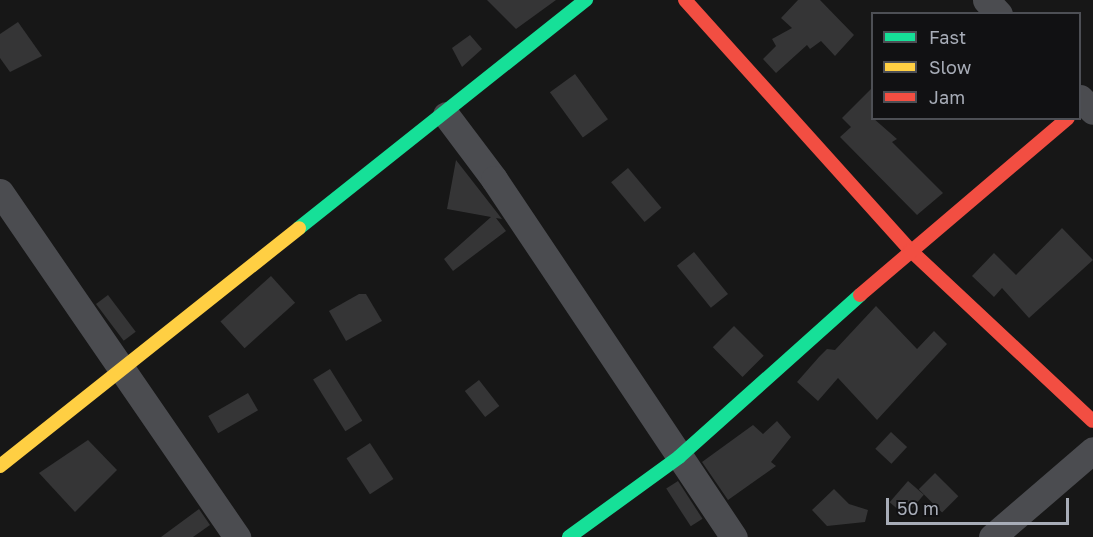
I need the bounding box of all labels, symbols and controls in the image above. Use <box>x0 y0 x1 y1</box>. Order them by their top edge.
legend <box>871 12 1081 120</box>
text: Fast <box>929 26 966 48</box>
text: Slow <box>929 56 971 78</box>
text: Jam <box>929 86 965 108</box>
scale bar <box>889 486 1072 524</box>
text: 50 m <box>897 497 939 519</box>

